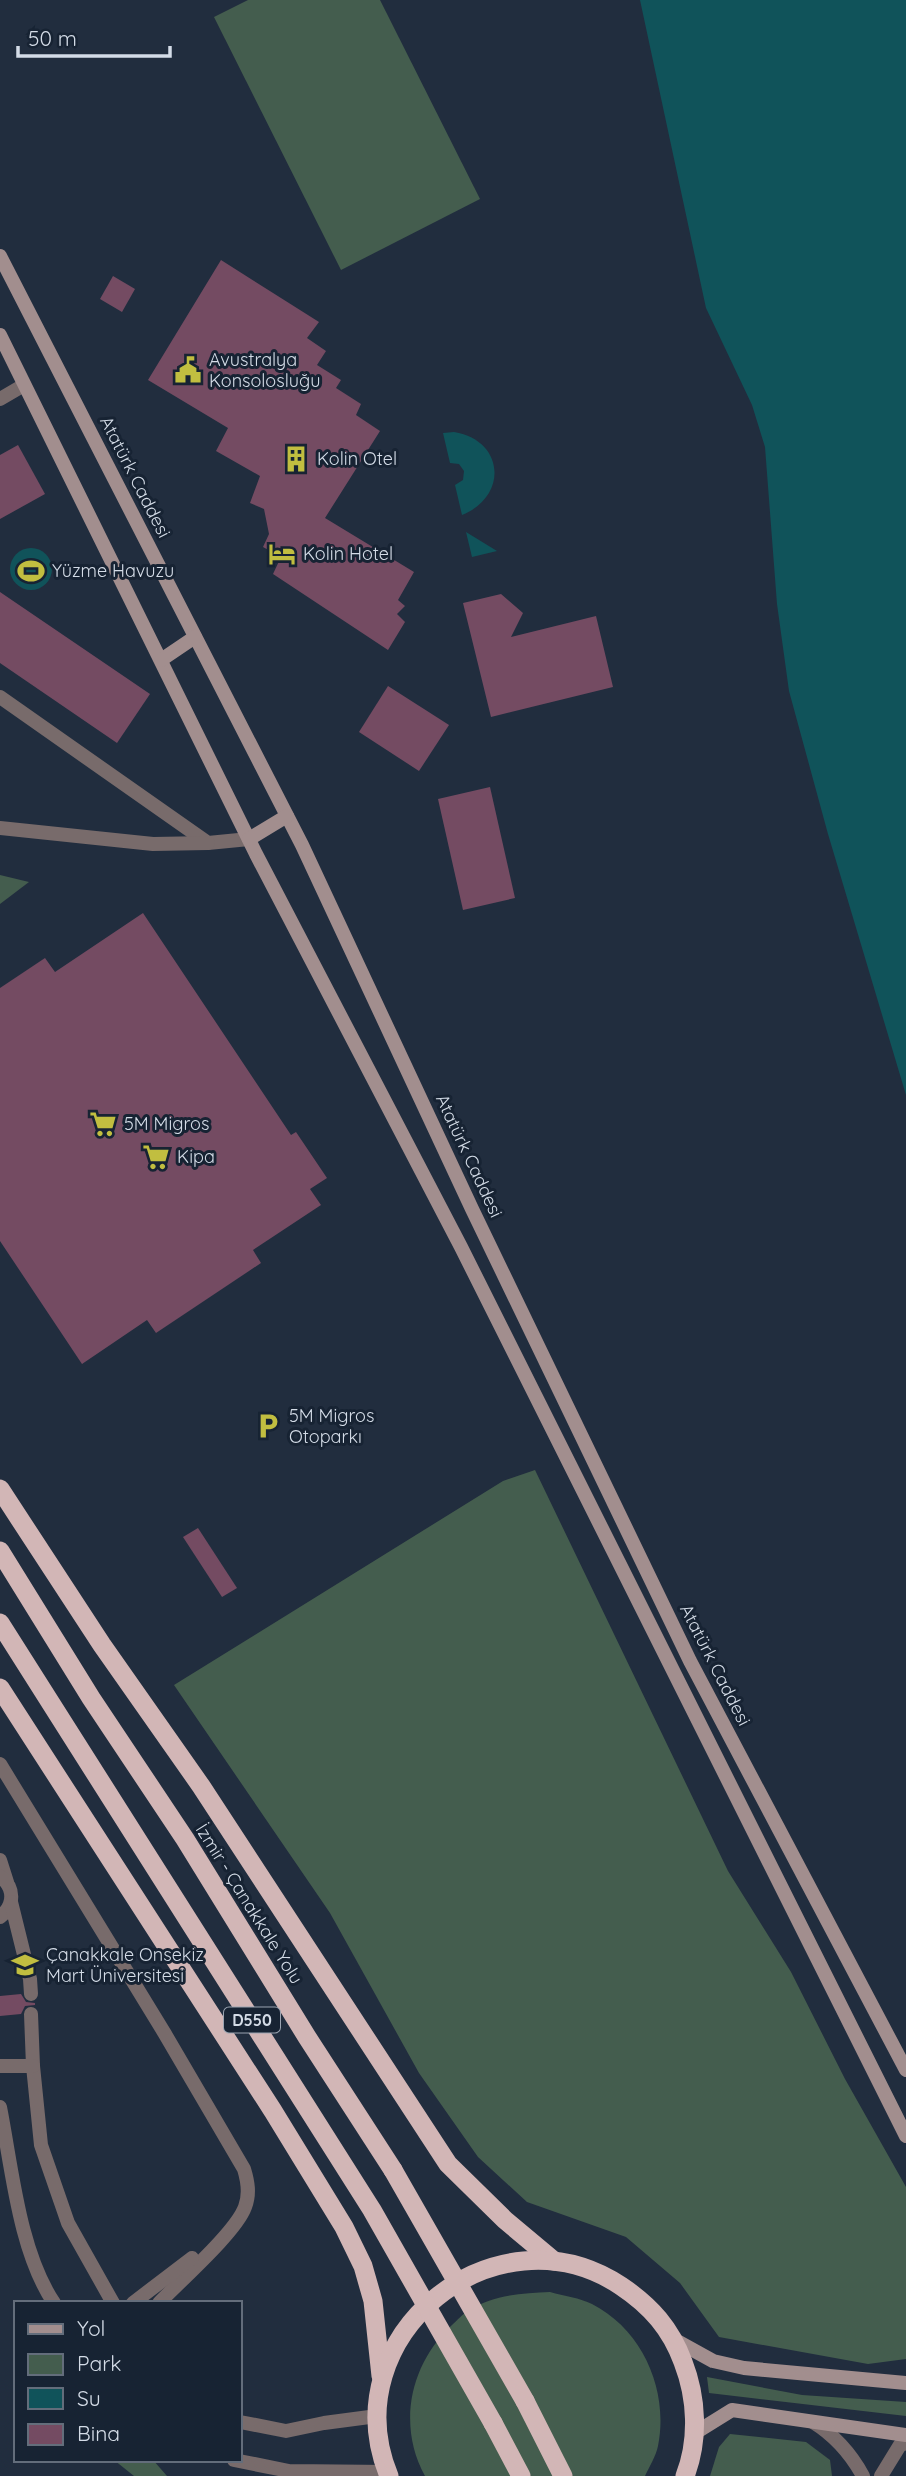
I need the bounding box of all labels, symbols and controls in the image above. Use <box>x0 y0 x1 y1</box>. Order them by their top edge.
scale bar <box>18 14 170 58</box>
text: 50 m <box>28 25 77 51</box>
place label: Avustralya Konsolosluğu <box>209 348 320 392</box>
public building icon: Avustralya Konsolosluğu <box>173 355 203 385</box>
street label: Atatürk Caddesi <box>95 412 176 541</box>
building icon: Kolin Otel <box>281 444 311 474</box>
place label: Kolin Otel <box>317 447 397 470</box>
hotel icon: Kolin Hotel <box>267 539 297 569</box>
place label: Kolin Hotel <box>303 542 393 565</box>
sports icon: Yüzme Havuzu <box>16 556 46 586</box>
place label: Yüzme Havuzu <box>52 559 174 582</box>
street label: Atatürk Caddesi <box>431 1091 508 1221</box>
supermarket icon: 5M Migros <box>88 1109 118 1139</box>
place label: 5M Migros <box>124 1112 209 1135</box>
supermarket icon: Kipa <box>141 1142 171 1172</box>
place label: Kipa <box>177 1145 215 1168</box>
place label: 5M Migros Otoparkı <box>289 1404 374 1448</box>
parking icon: 5M Migros Otoparkı <box>253 1411 283 1441</box>
street label: Atatürk Caddesi <box>675 1600 756 1729</box>
street label: İzmir - Çanakkale Yolu <box>191 1819 308 1988</box>
place label: Çanakkale Onsekiz Mart Üniversitesi <box>46 1943 204 1987</box>
school or university icon: Çanakkale Onsekiz Mart Üniversitesi <box>10 1950 40 1980</box>
road number: D550 <box>224 2008 280 2032</box>
legend <box>14 2301 242 2462</box>
text: Yol <box>77 2315 105 2341</box>
text: Park <box>77 2350 121 2376</box>
text: Su <box>77 2385 101 2411</box>
text: Bina <box>77 2420 120 2446</box>

